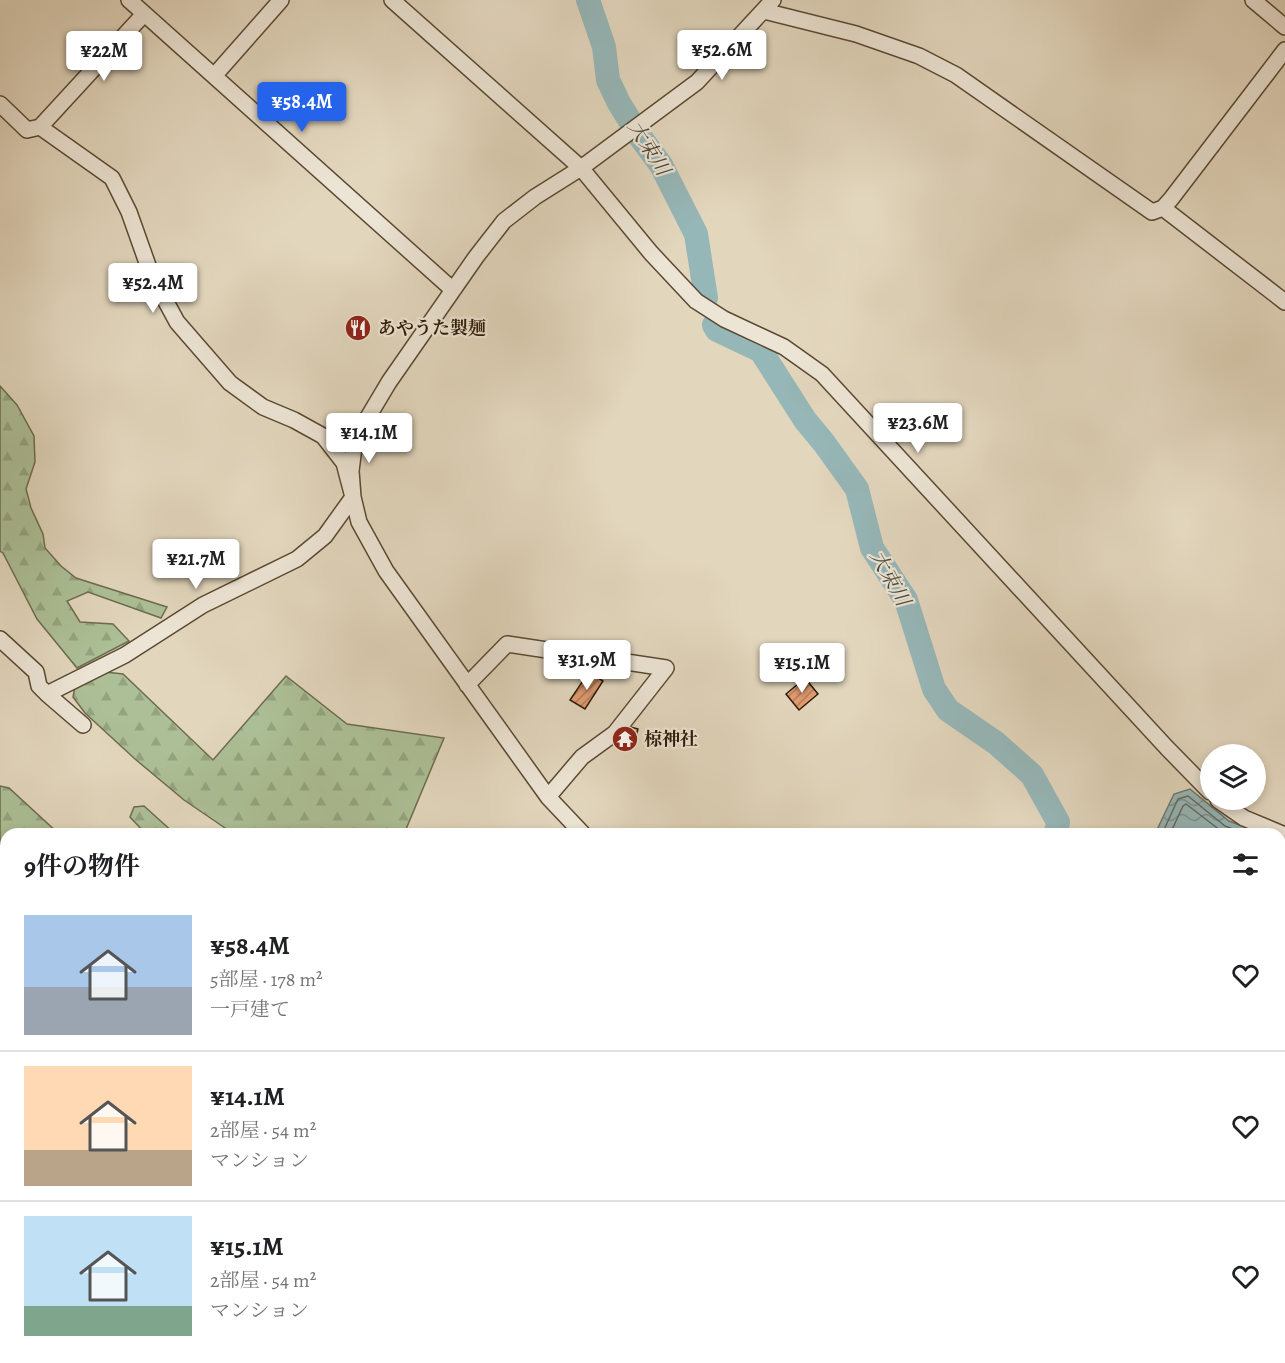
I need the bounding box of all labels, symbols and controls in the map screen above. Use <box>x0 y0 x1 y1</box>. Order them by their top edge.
pin: ¥52.6M <box>673 30 771 81</box>
pin: ¥22M <box>68 31 140 82</box>
text: ¥52.6M <box>691 36 753 63</box>
text: ¥22M <box>80 37 128 64</box>
pin: ¥58.4M <box>253 82 351 133</box>
text: ¥58.4M <box>271 88 333 115</box>
water label: 大束川 <box>622 115 677 182</box>
pin: ¥52.4M <box>104 263 202 314</box>
text: ¥52.4M <box>122 269 184 296</box>
restaurant icon: あやうた製麺 <box>343 313 373 343</box>
place label: あやうた製麺 <box>378 316 486 340</box>
pin: ¥23.6M <box>869 403 967 454</box>
text: ¥23.6M <box>887 409 949 436</box>
pin: ¥14.1M <box>320 413 418 464</box>
text: ¥14.1M <box>340 419 398 446</box>
pin: ¥21.7M <box>147 539 245 590</box>
text: ¥21.7M <box>166 545 226 572</box>
water label: 大束川 <box>864 545 917 613</box>
pin: ¥31.9M <box>538 640 636 691</box>
pin: ¥15.1M <box>753 643 851 694</box>
text: ¥31.9M <box>558 646 616 673</box>
text: ¥15.1M <box>774 649 830 676</box>
temple icon: 椋神社 <box>610 724 640 754</box>
place label: 椋神社 <box>644 727 698 751</box>
map controls <box>1200 744 1266 810</box>
button: layers <box>1200 744 1266 810</box>
icon: filters <box>1229 848 1262 881</box>
text: 9件の物件 <box>24 849 140 884</box>
text: ¥58.4M <box>210 928 290 963</box>
icon: home <box>72 939 144 1011</box>
icon: heart <box>1229 959 1262 992</box>
text: 5部屋 · 178 m² <box>210 966 323 993</box>
text: 一戸建て <box>210 996 290 1023</box>
text: ¥14.1M <box>210 1079 285 1114</box>
icon: home <box>72 1090 144 1162</box>
icon: heart <box>1229 1110 1262 1143</box>
text: 2部屋 · 54 m² <box>210 1117 316 1144</box>
text: マンション <box>210 1147 309 1174</box>
text: ¥15.1M <box>210 1229 284 1264</box>
icon: home <box>72 1240 144 1312</box>
icon: heart <box>1229 1260 1262 1293</box>
text: 2部屋 · 54 m² <box>210 1267 316 1294</box>
text: マンション <box>210 1297 309 1324</box>

